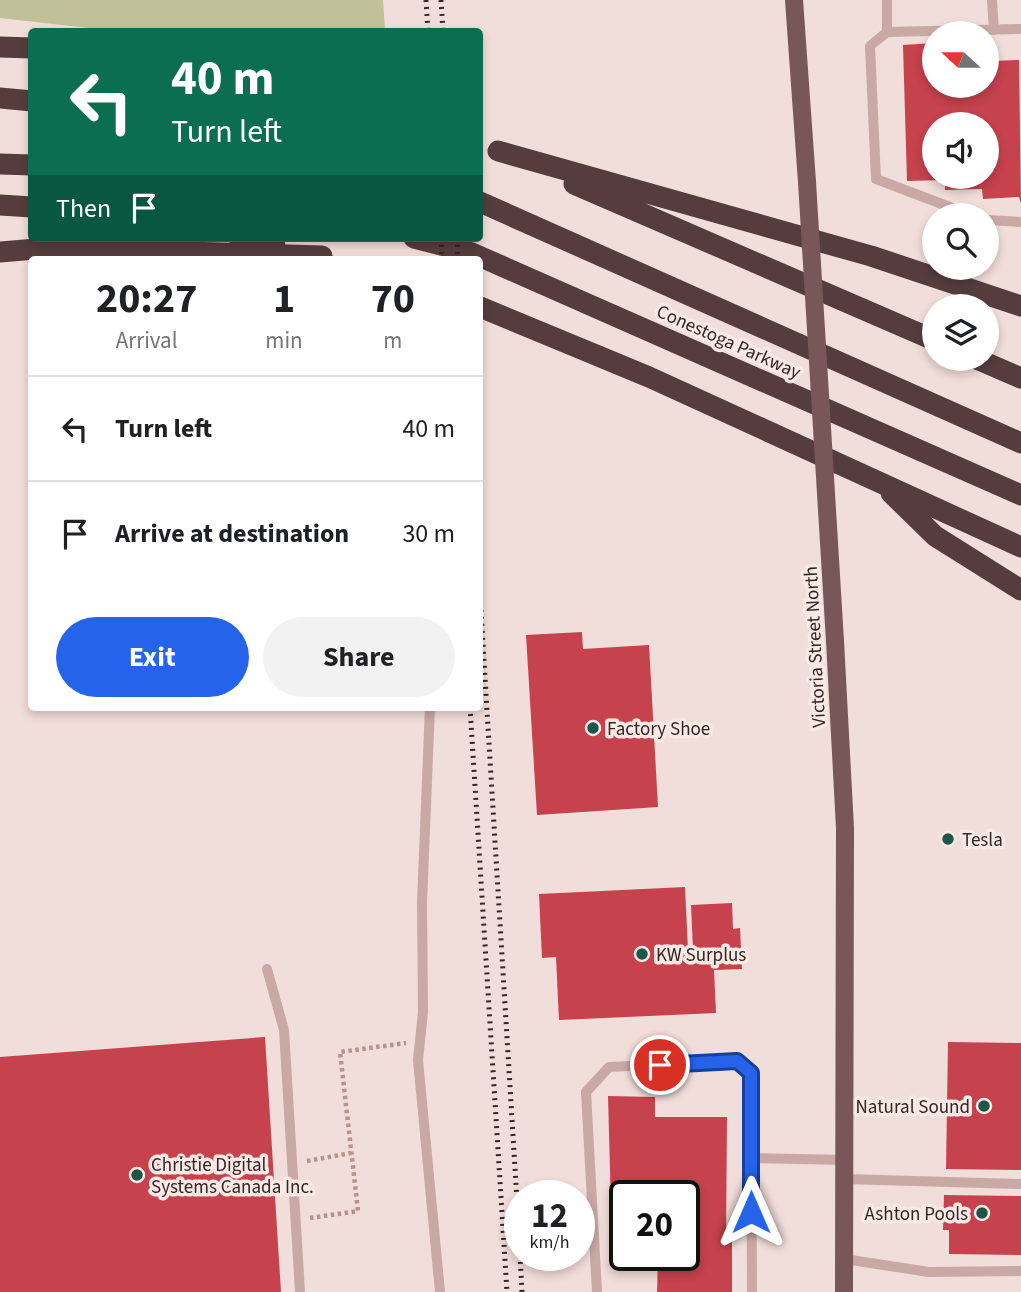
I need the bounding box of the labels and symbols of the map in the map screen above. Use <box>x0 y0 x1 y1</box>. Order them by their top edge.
north arrow <box>922 21 999 98</box>
street label: Conestoga Parkway <box>652 298 805 386</box>
street label: Victoria Street North <box>798 566 833 728</box>
place label: Factory Shoe <box>607 716 710 743</box>
marker: Factory Shoe <box>585 720 601 736</box>
place label: Tesla <box>962 827 1003 854</box>
marker: Tesla <box>940 831 956 847</box>
place label: KW Surplus <box>656 942 746 969</box>
marker: KW Surplus <box>634 946 650 962</box>
pin <box>630 1035 690 1095</box>
place label: Natural Sound <box>856 1094 970 1121</box>
marker: Natural Sound <box>976 1098 992 1114</box>
place label: Christie Digital Systems Canada Inc. <box>151 1152 314 1201</box>
marker: Christie Digital Systems Canada Inc. <box>129 1167 145 1183</box>
position arrow <box>714 1175 788 1249</box>
speed limit sign: 20 <box>609 1180 700 1271</box>
place label: Ashton Pools <box>865 1201 968 1228</box>
marker: Ashton Pools <box>974 1205 990 1221</box>

